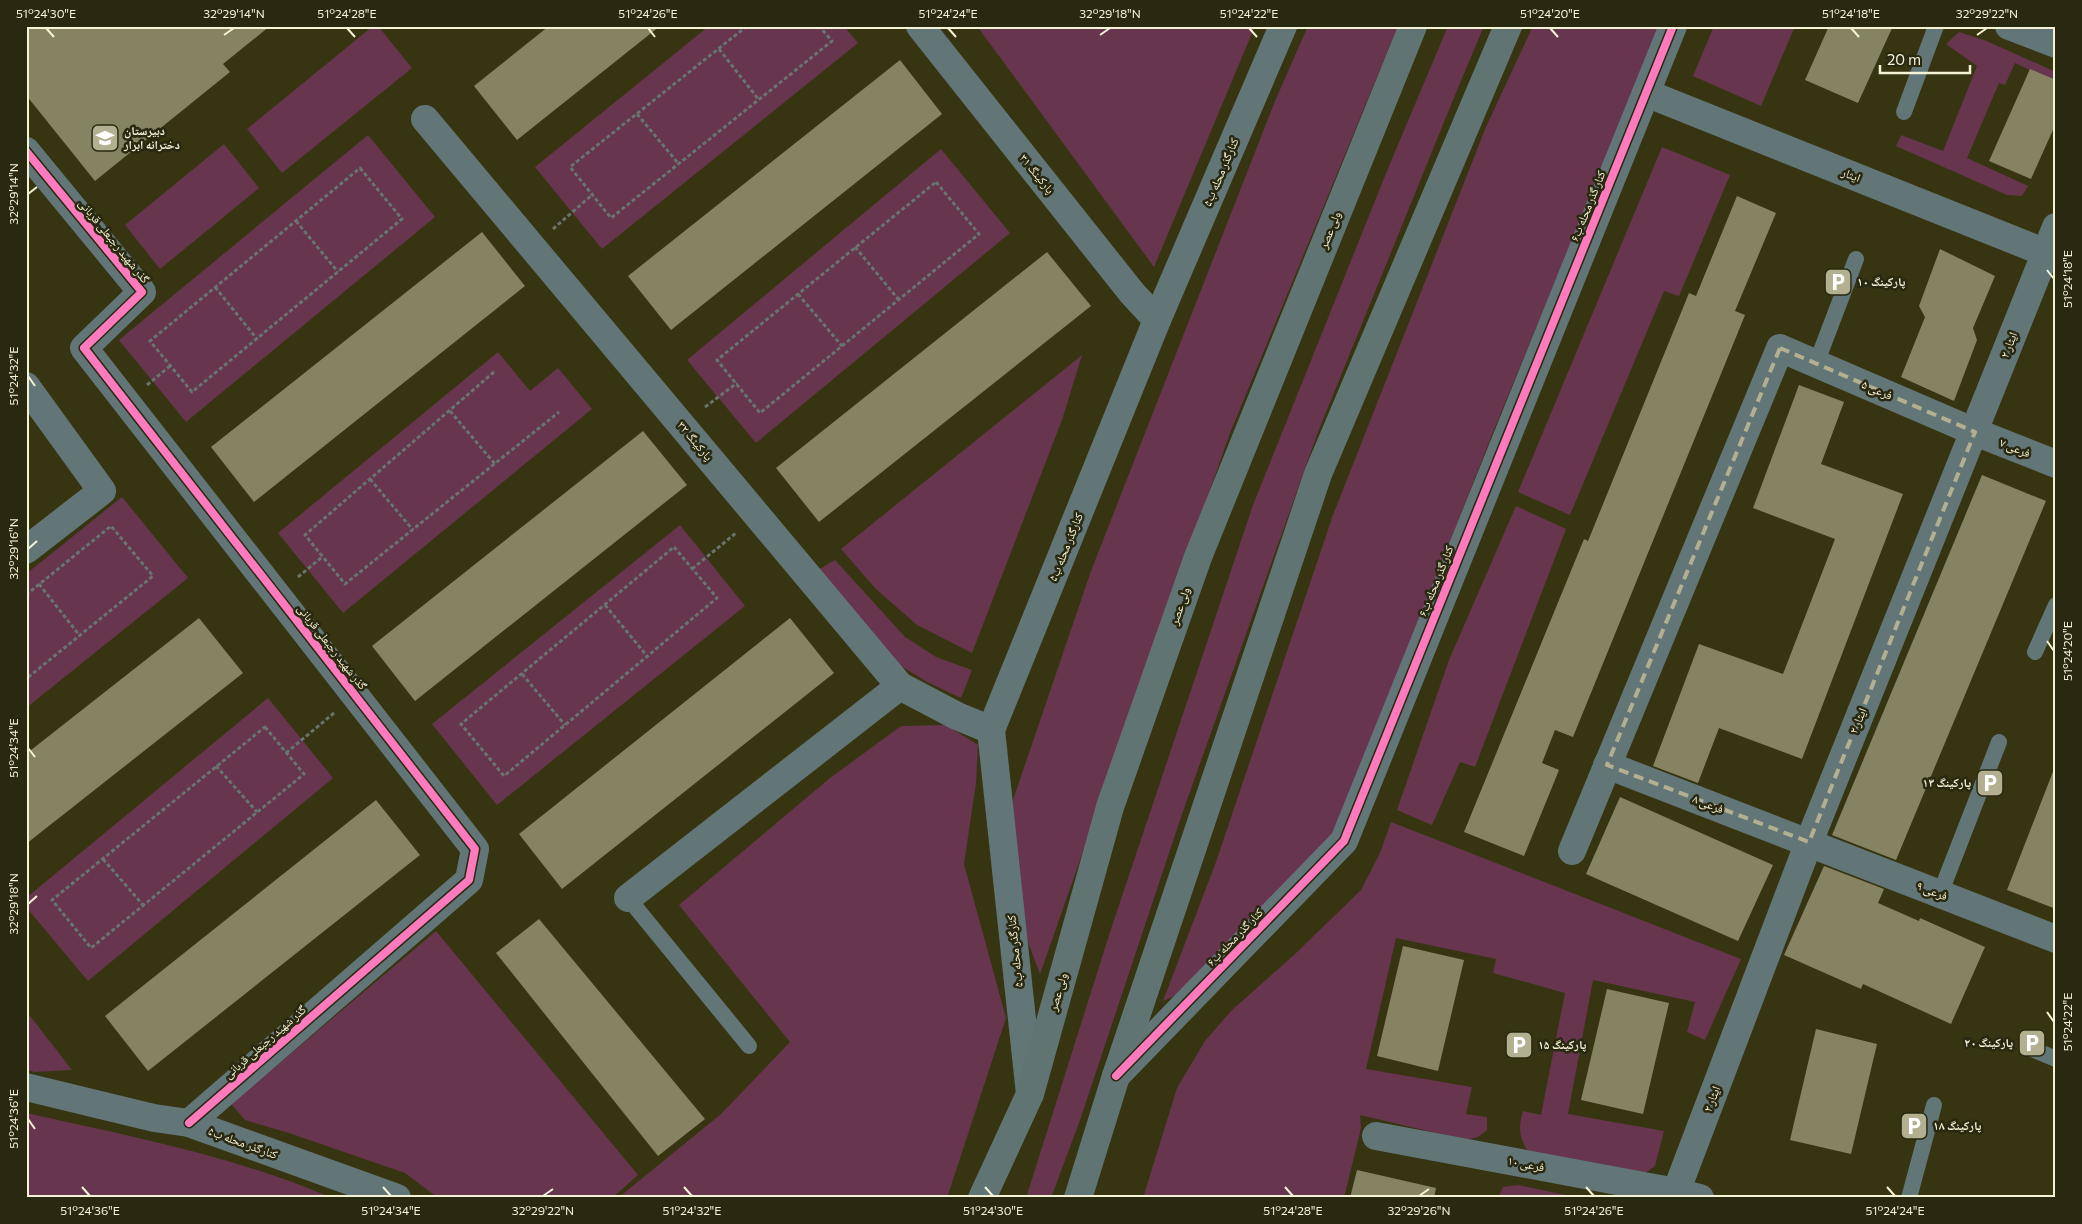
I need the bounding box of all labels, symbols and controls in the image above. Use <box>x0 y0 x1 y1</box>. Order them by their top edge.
text: 51°24'30"E <box>16 6 76 20</box>
text: 32°29'14"N <box>203 6 265 20</box>
text: 51°24'28"E <box>317 6 377 20</box>
text: 51°24'26"E <box>618 6 678 20</box>
text: 51°24'24"E <box>918 6 978 20</box>
text: 32°29'18"N <box>1079 6 1141 20</box>
text: 51°24'22"E <box>1220 6 1278 20</box>
text: 51°24'20"E <box>1520 6 1580 20</box>
text: 51°24'18"E <box>1822 6 1880 20</box>
text: 32°29'22"N <box>1956 6 2018 20</box>
scale bar <box>1880 42 1970 74</box>
text: 20 m <box>1887 50 1921 68</box>
school or university icon: دبیرستان دخترانه ابرار <box>90 123 120 153</box>
place label: دبیرستان دخترانه ابرار <box>123 123 180 152</box>
street label: کنارگذر محله ب۵ <box>1199 135 1242 208</box>
street label: پارکینگ ۳۱ <box>1017 151 1058 197</box>
text: 32°29'14"N <box>6 163 20 225</box>
street label: ایثار <box>1839 164 1863 185</box>
street label: کنار گذر محله ب۶ <box>1567 168 1609 243</box>
street label: گذر شهید رجبعلی قربانی <box>75 195 153 286</box>
street label: ولی عصر <box>1315 209 1344 252</box>
text: 51°24'18"E <box>2060 250 2074 308</box>
parking icon: پارکینگ ۱۰ <box>1823 267 1853 297</box>
place label: پارکینگ ۱۰ <box>1857 274 1906 289</box>
street label: ایثار ۲ <box>1997 330 2021 360</box>
text: 51°24'32"E <box>6 347 20 405</box>
street label: فرعی ۵ <box>1860 376 1895 403</box>
street label: پارکینگ ۳۲ <box>674 418 717 464</box>
street label: فرعی ۷ <box>1998 435 2033 460</box>
street label: کنارگذر محله ب۵ <box>1045 510 1086 583</box>
text: 32°29'16"N <box>6 518 20 580</box>
street label: کنار گذر محله ب۶ <box>1415 543 1457 618</box>
street label: ولی عصر <box>1166 585 1193 628</box>
street label: گذر شهید رجبعلی قربانی <box>294 601 370 693</box>
text: 51°24'20"E <box>2060 621 2074 681</box>
street label: ایثار ۲ <box>1846 706 1870 736</box>
text: 51°24'34"E <box>6 718 20 778</box>
parking icon: پارکینگ ۱۳ <box>1975 768 2005 798</box>
place label: پارکینگ ۱۳ <box>1923 775 1971 790</box>
street label: فرعی ۸ <box>1691 791 1726 816</box>
text: 32°29'18"N <box>6 873 20 935</box>
street label: فرعی ۹ <box>1915 878 1950 903</box>
street label: کنار گذر محله ب۶ <box>1203 905 1266 969</box>
street label: کنارگذر محله ب۵ <box>1003 914 1026 988</box>
street label: ولی عصر <box>1045 971 1070 1014</box>
text: 51°24'22"E <box>2060 993 2074 1051</box>
street label: گذر شهید رجبعلی قربانی <box>220 1002 309 1082</box>
parking icon: پارکینگ ۲۰ <box>2017 1028 2047 1058</box>
parking icon: پارکینگ ۱۵ <box>1504 1030 1534 1060</box>
place label: پارکینگ ۲۰ <box>1965 1035 2013 1050</box>
place label: پارکینگ ۱۵ <box>1538 1037 1587 1052</box>
street label: ایثار ۲ <box>1700 1084 1724 1114</box>
text: 51°24'36"E <box>6 1089 20 1149</box>
parking icon: پارکینگ ۱۸ <box>1899 1111 1929 1141</box>
place label: پارکینگ ۱۸ <box>1933 1118 1982 1133</box>
street label: کنارگذر محله ب۵ <box>206 1123 280 1162</box>
street label: فرعی ۱۰ <box>1506 1153 1546 1174</box>
text: 51°24'36"E <box>60 1203 120 1217</box>
text: 51°24'34"E <box>361 1203 421 1217</box>
text: 32°29'22"N <box>512 1203 574 1217</box>
text: 51°24'32"E <box>663 1203 721 1217</box>
text: 51°24'30"E <box>963 1203 1023 1217</box>
text: 51°24'28"E <box>1263 1203 1323 1217</box>
text: 32°29'26"N <box>1388 1203 1450 1217</box>
text: 51°24'26"E <box>1564 1203 1624 1217</box>
text: 51°24'24"E <box>1865 1203 1925 1217</box>

